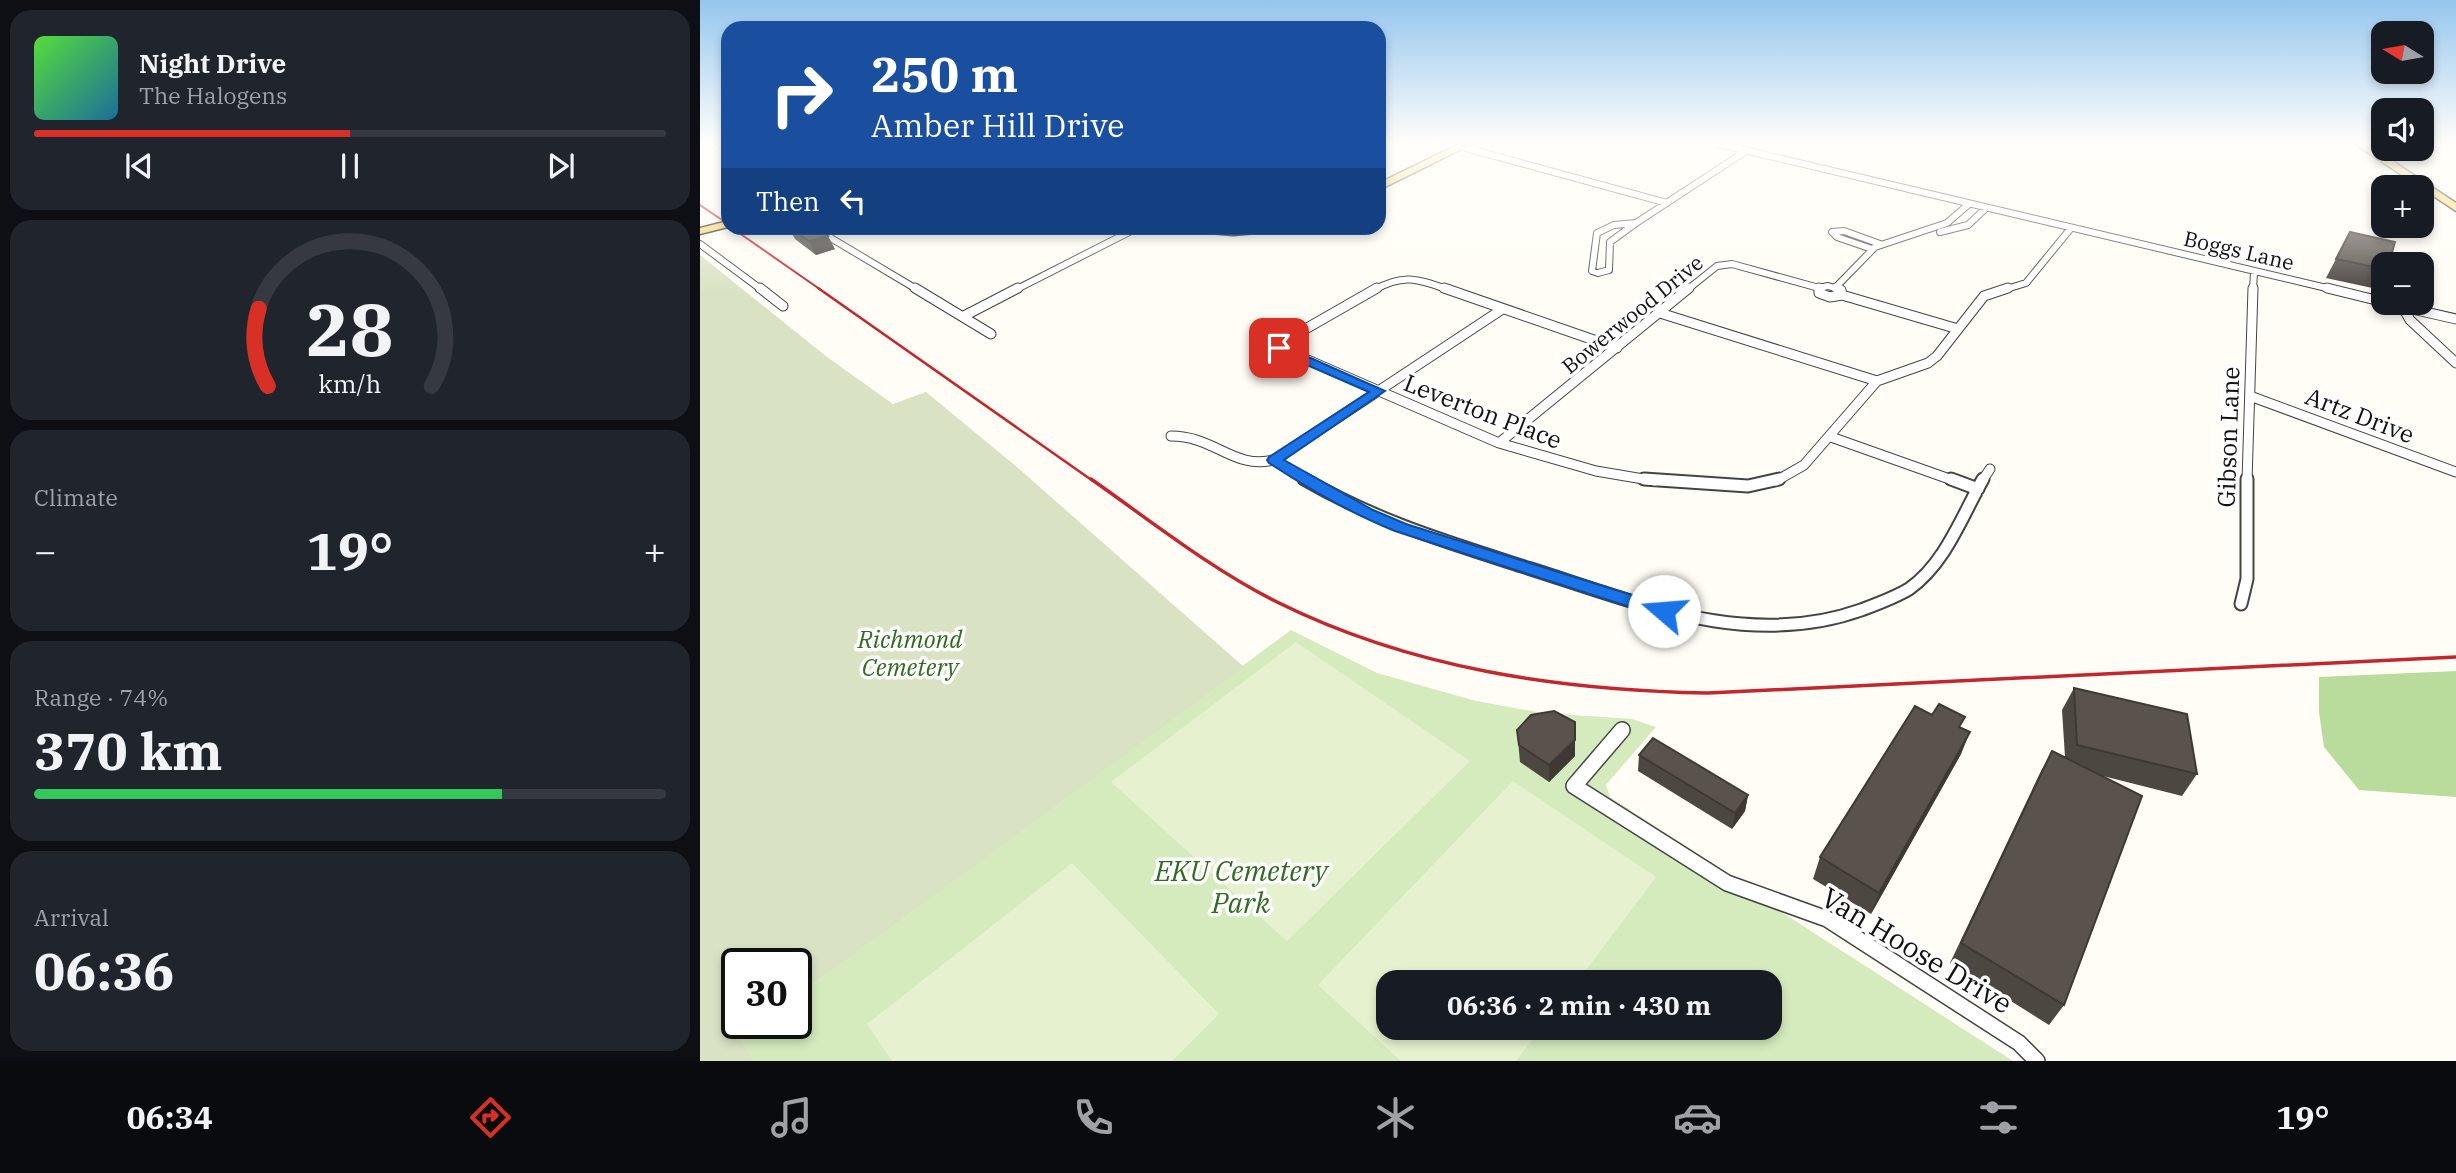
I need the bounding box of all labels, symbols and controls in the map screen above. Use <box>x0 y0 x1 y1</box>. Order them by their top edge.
north arrow <box>2371 21 2434 84</box>
map controls <box>2371 21 2434 315</box>
text: 250 m <box>871 42 1018 105</box>
text: Night Drive <box>139 46 286 80</box>
icon: right <box>756 49 847 140</box>
text: The Halogens <box>139 80 287 110</box>
button: sound <box>2371 98 2434 161</box>
text: Amber Hill Drive <box>871 104 1124 146</box>
icon: previous <box>120 147 158 185</box>
icon: pause <box>331 147 369 185</box>
icon: next <box>542 147 580 185</box>
button: + <box>2371 175 2434 238</box>
icon: left <box>834 182 872 220</box>
text: Then <box>756 184 820 218</box>
street label: Boggs Lane <box>2181 224 2297 276</box>
street label: Bowerwood Drive <box>1556 248 1708 380</box>
button: − <box>2371 252 2434 315</box>
text: 28 <box>306 282 394 377</box>
pin <box>1249 318 1309 378</box>
icon: arrive <box>1260 329 1298 367</box>
street label: Leverton Place <box>1399 366 1567 456</box>
street label: Gibson Lane <box>2210 366 2246 508</box>
text: km/h <box>318 367 382 400</box>
street label: Artz Drive <box>2301 380 2419 450</box>
text: Climate <box>34 482 118 512</box>
text: 19° <box>307 517 393 584</box>
text: − <box>34 526 57 575</box>
text: + <box>643 526 666 575</box>
position arrow <box>1627 574 1701 648</box>
park label: Richmond Cemetery <box>857 623 963 683</box>
text: Range · 74% <box>34 682 168 712</box>
text: 370 km <box>34 717 223 784</box>
park label: EKU Cemetery Park <box>1154 852 1330 921</box>
street label: Van Hoose Drive <box>1815 878 2019 1022</box>
text: Arrival <box>34 902 109 932</box>
text: 06:36 <box>34 937 175 1004</box>
speed limit sign: 30 <box>721 948 812 1039</box>
text: 06:36 · 2 min · 430 m <box>1447 988 1711 1022</box>
icon: directions <box>466 1093 515 1142</box>
icon: music <box>767 1093 816 1142</box>
icon: phone <box>1069 1093 1118 1142</box>
icon: climate <box>1371 1093 1420 1142</box>
icon: car <box>1673 1093 1722 1142</box>
icon: filters <box>1974 1093 2023 1142</box>
text: 06:34 <box>126 1096 213 1138</box>
text: 19° <box>2276 1096 2330 1138</box>

